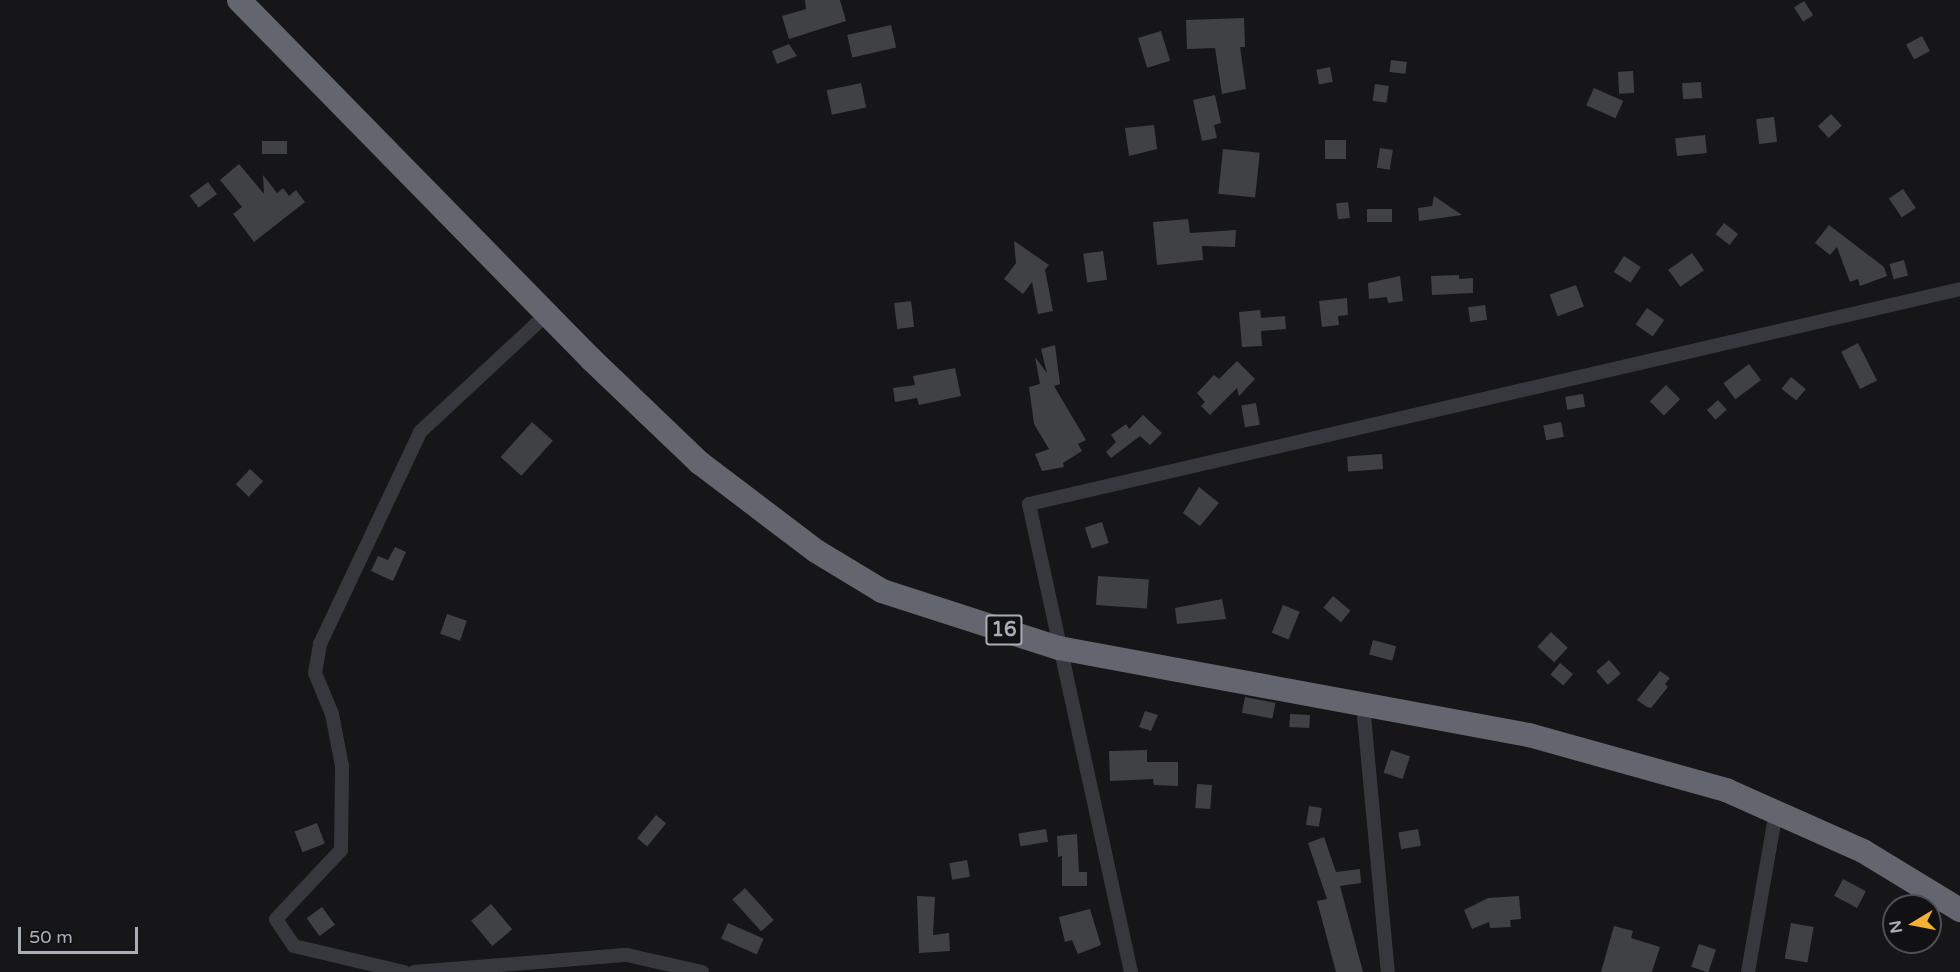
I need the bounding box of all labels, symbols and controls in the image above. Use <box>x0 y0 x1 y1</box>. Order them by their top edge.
road number: 16 <box>984 613 1024 647</box>
north arrow <box>1882 894 1942 954</box>
scale bar <box>21 915 141 953</box>
text: N <box>1885 919 1907 935</box>
text: 50 m <box>29 926 73 948</box>

